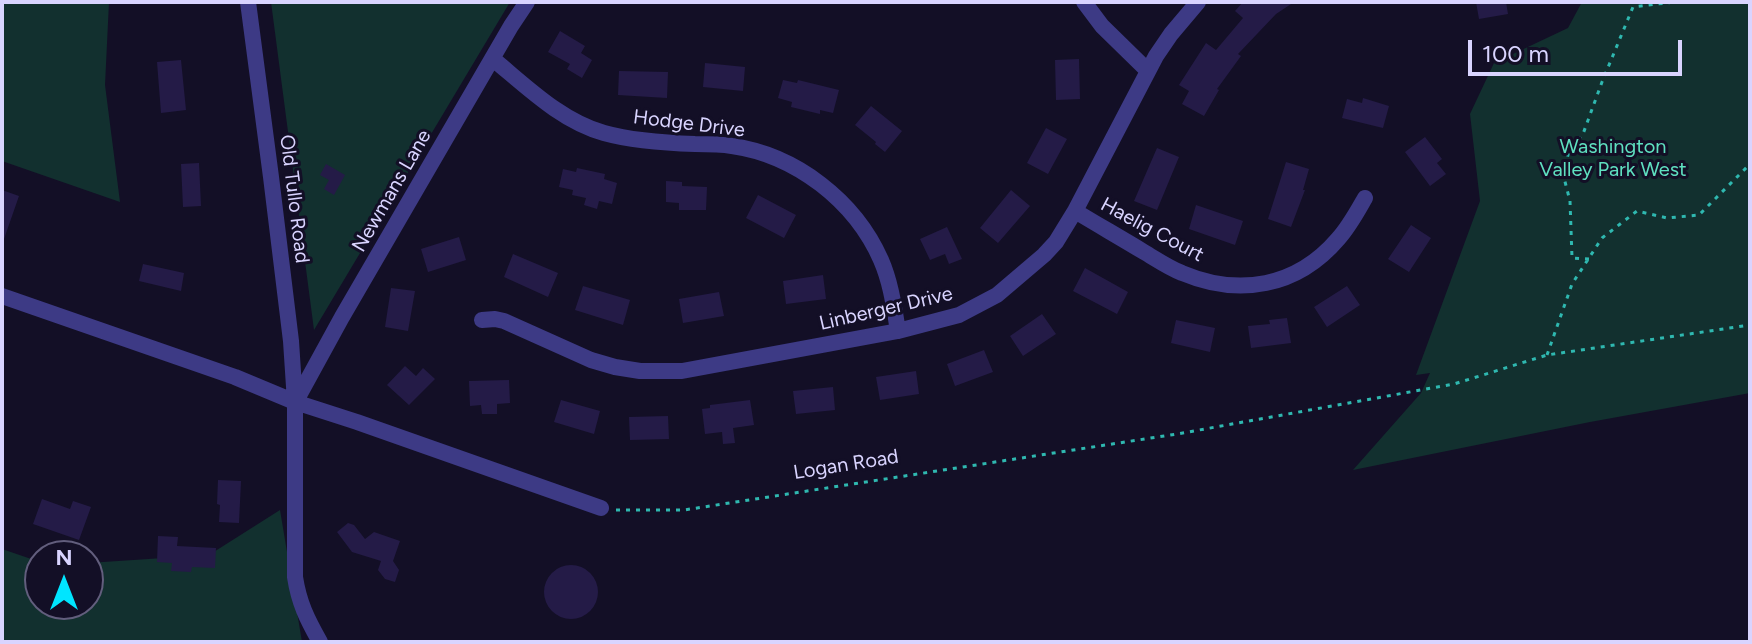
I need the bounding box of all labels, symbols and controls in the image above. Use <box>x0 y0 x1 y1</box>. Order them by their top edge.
scale bar <box>1472 24 1686 74</box>
text: 100 m <box>1482 39 1549 68</box>
street label: Hodge Drive <box>632 105 746 143</box>
street label: Newmans Lane <box>347 126 437 256</box>
street label: Old Tullo Road <box>274 133 314 265</box>
park label: Washington Valley Park West <box>1539 135 1687 182</box>
street label: Haelig Court <box>1096 193 1208 267</box>
street label: Linberger Drive <box>817 282 955 336</box>
street label: Logan Road <box>792 445 900 485</box>
north arrow <box>24 540 104 620</box>
text: N <box>55 544 73 571</box>

